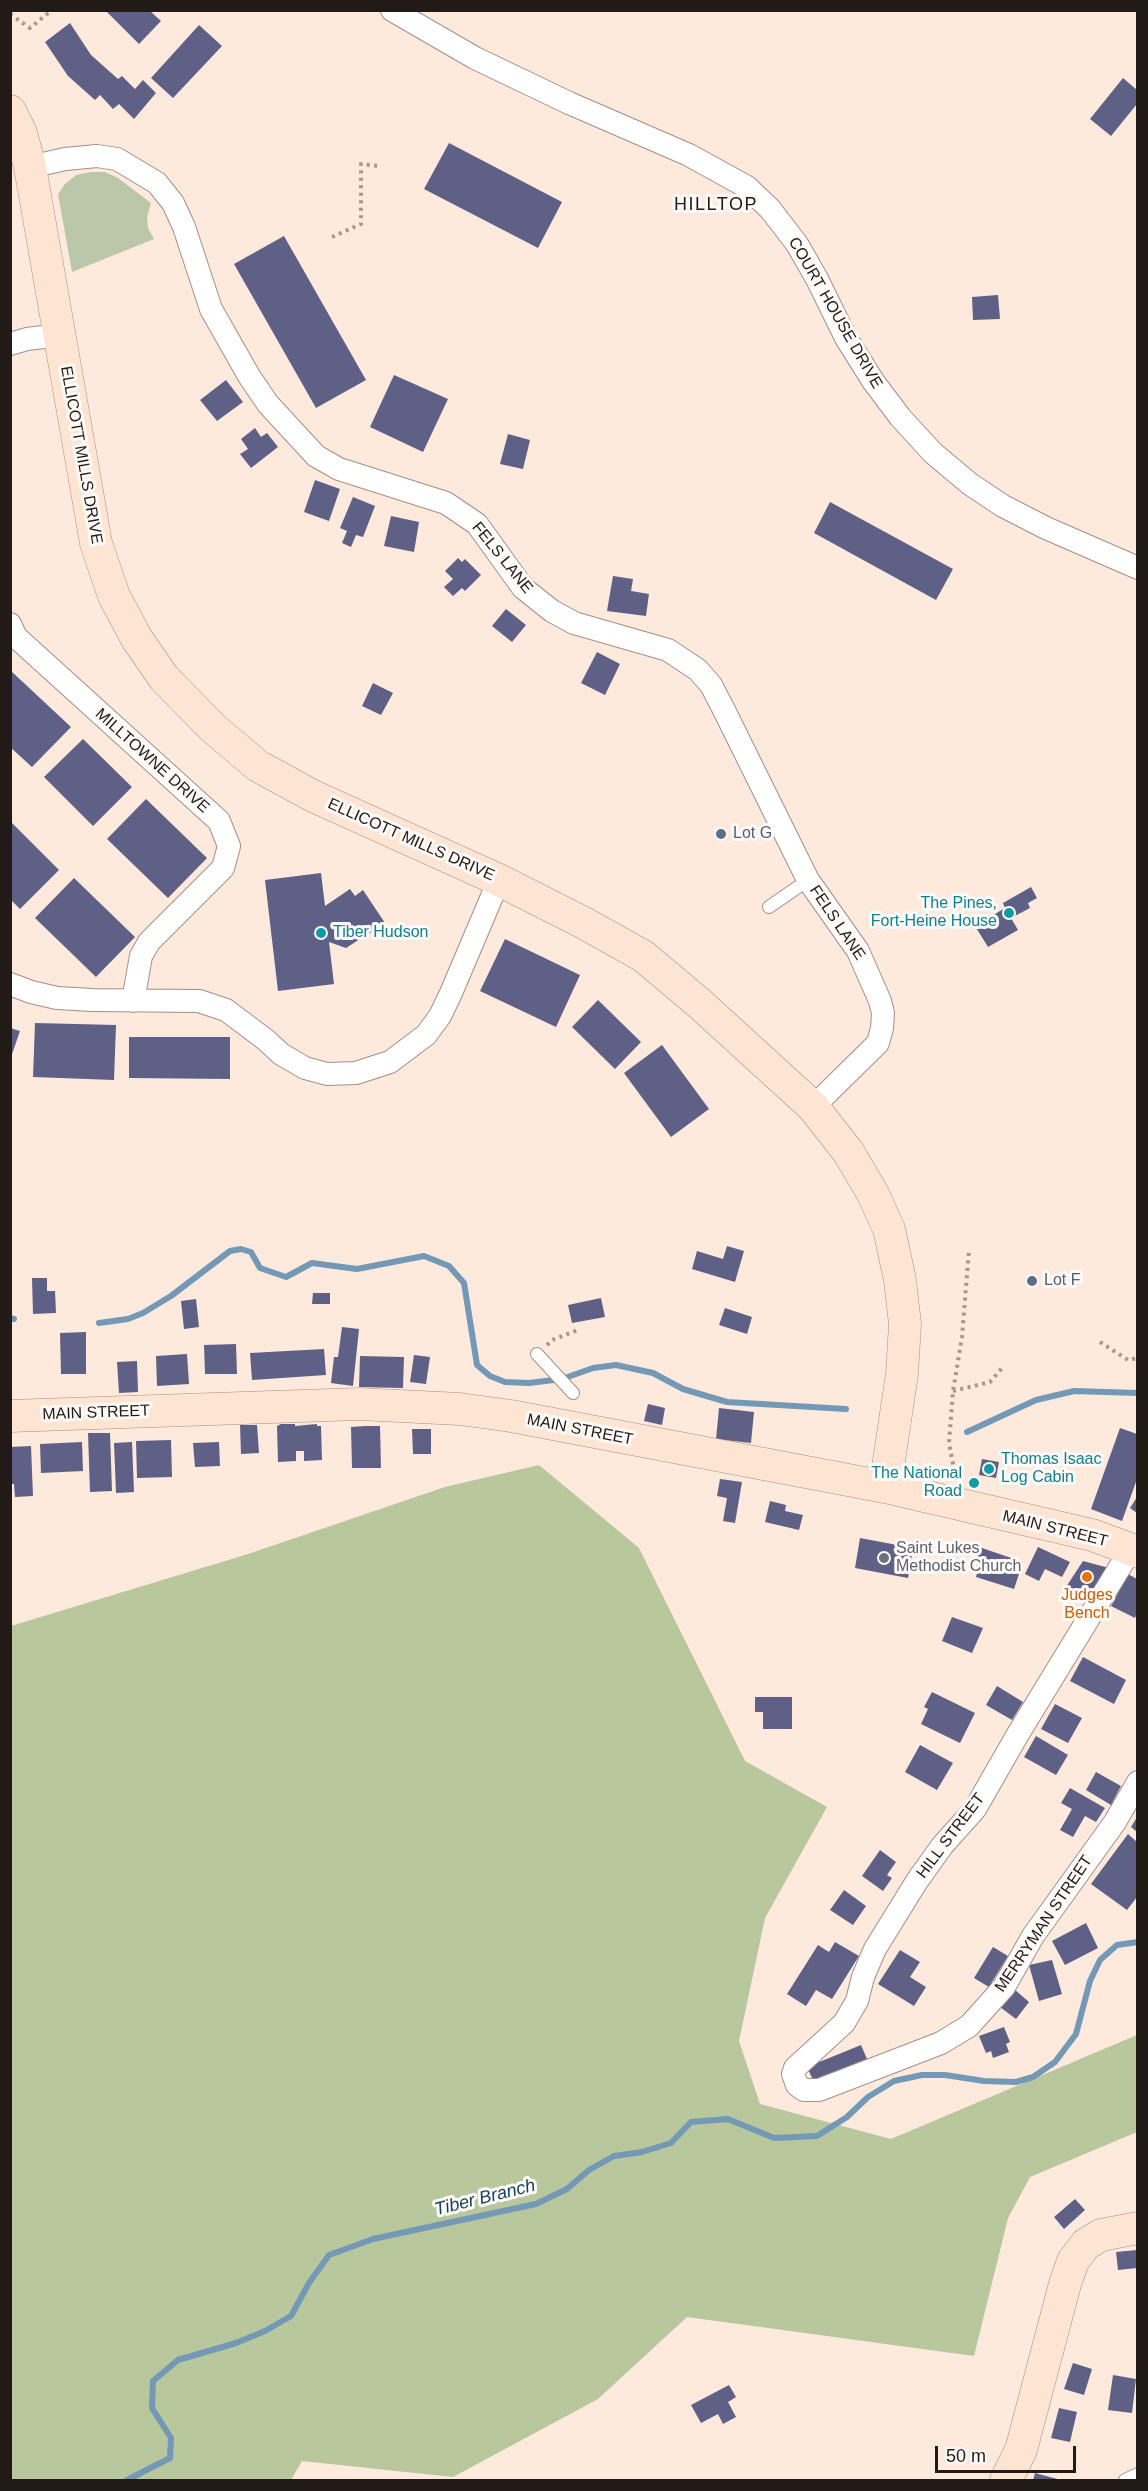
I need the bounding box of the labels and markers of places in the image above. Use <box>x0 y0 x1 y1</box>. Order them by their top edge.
place label: Lot G <box>733 824 772 844</box>
marker: Lot G <box>714 827 728 841</box>
place label: The Pines, Fort-Heine House <box>871 894 997 932</box>
marker: The Pines, Fort-Heine House <box>1002 906 1016 920</box>
place label: Tiber Hudson <box>333 923 428 943</box>
marker: Tiber Hudson <box>314 926 328 940</box>
place label: Lot F <box>1044 1271 1080 1291</box>
marker: Lot F <box>1025 1274 1039 1288</box>
place label: Thomas Isaac Log Cabin <box>1001 1450 1101 1488</box>
marker: Thomas Isaac Log Cabin <box>982 1462 996 1476</box>
place label: The National Road <box>871 1464 962 1502</box>
marker: The National Road <box>967 1476 981 1490</box>
place label: Saint Lukes Methodist Church <box>896 1539 1021 1577</box>
marker: Saint Lukes Methodist Church <box>877 1551 891 1565</box>
marker: Judges Bench <box>1080 1570 1094 1584</box>
place label: Judges Bench <box>1061 1586 1113 1624</box>

